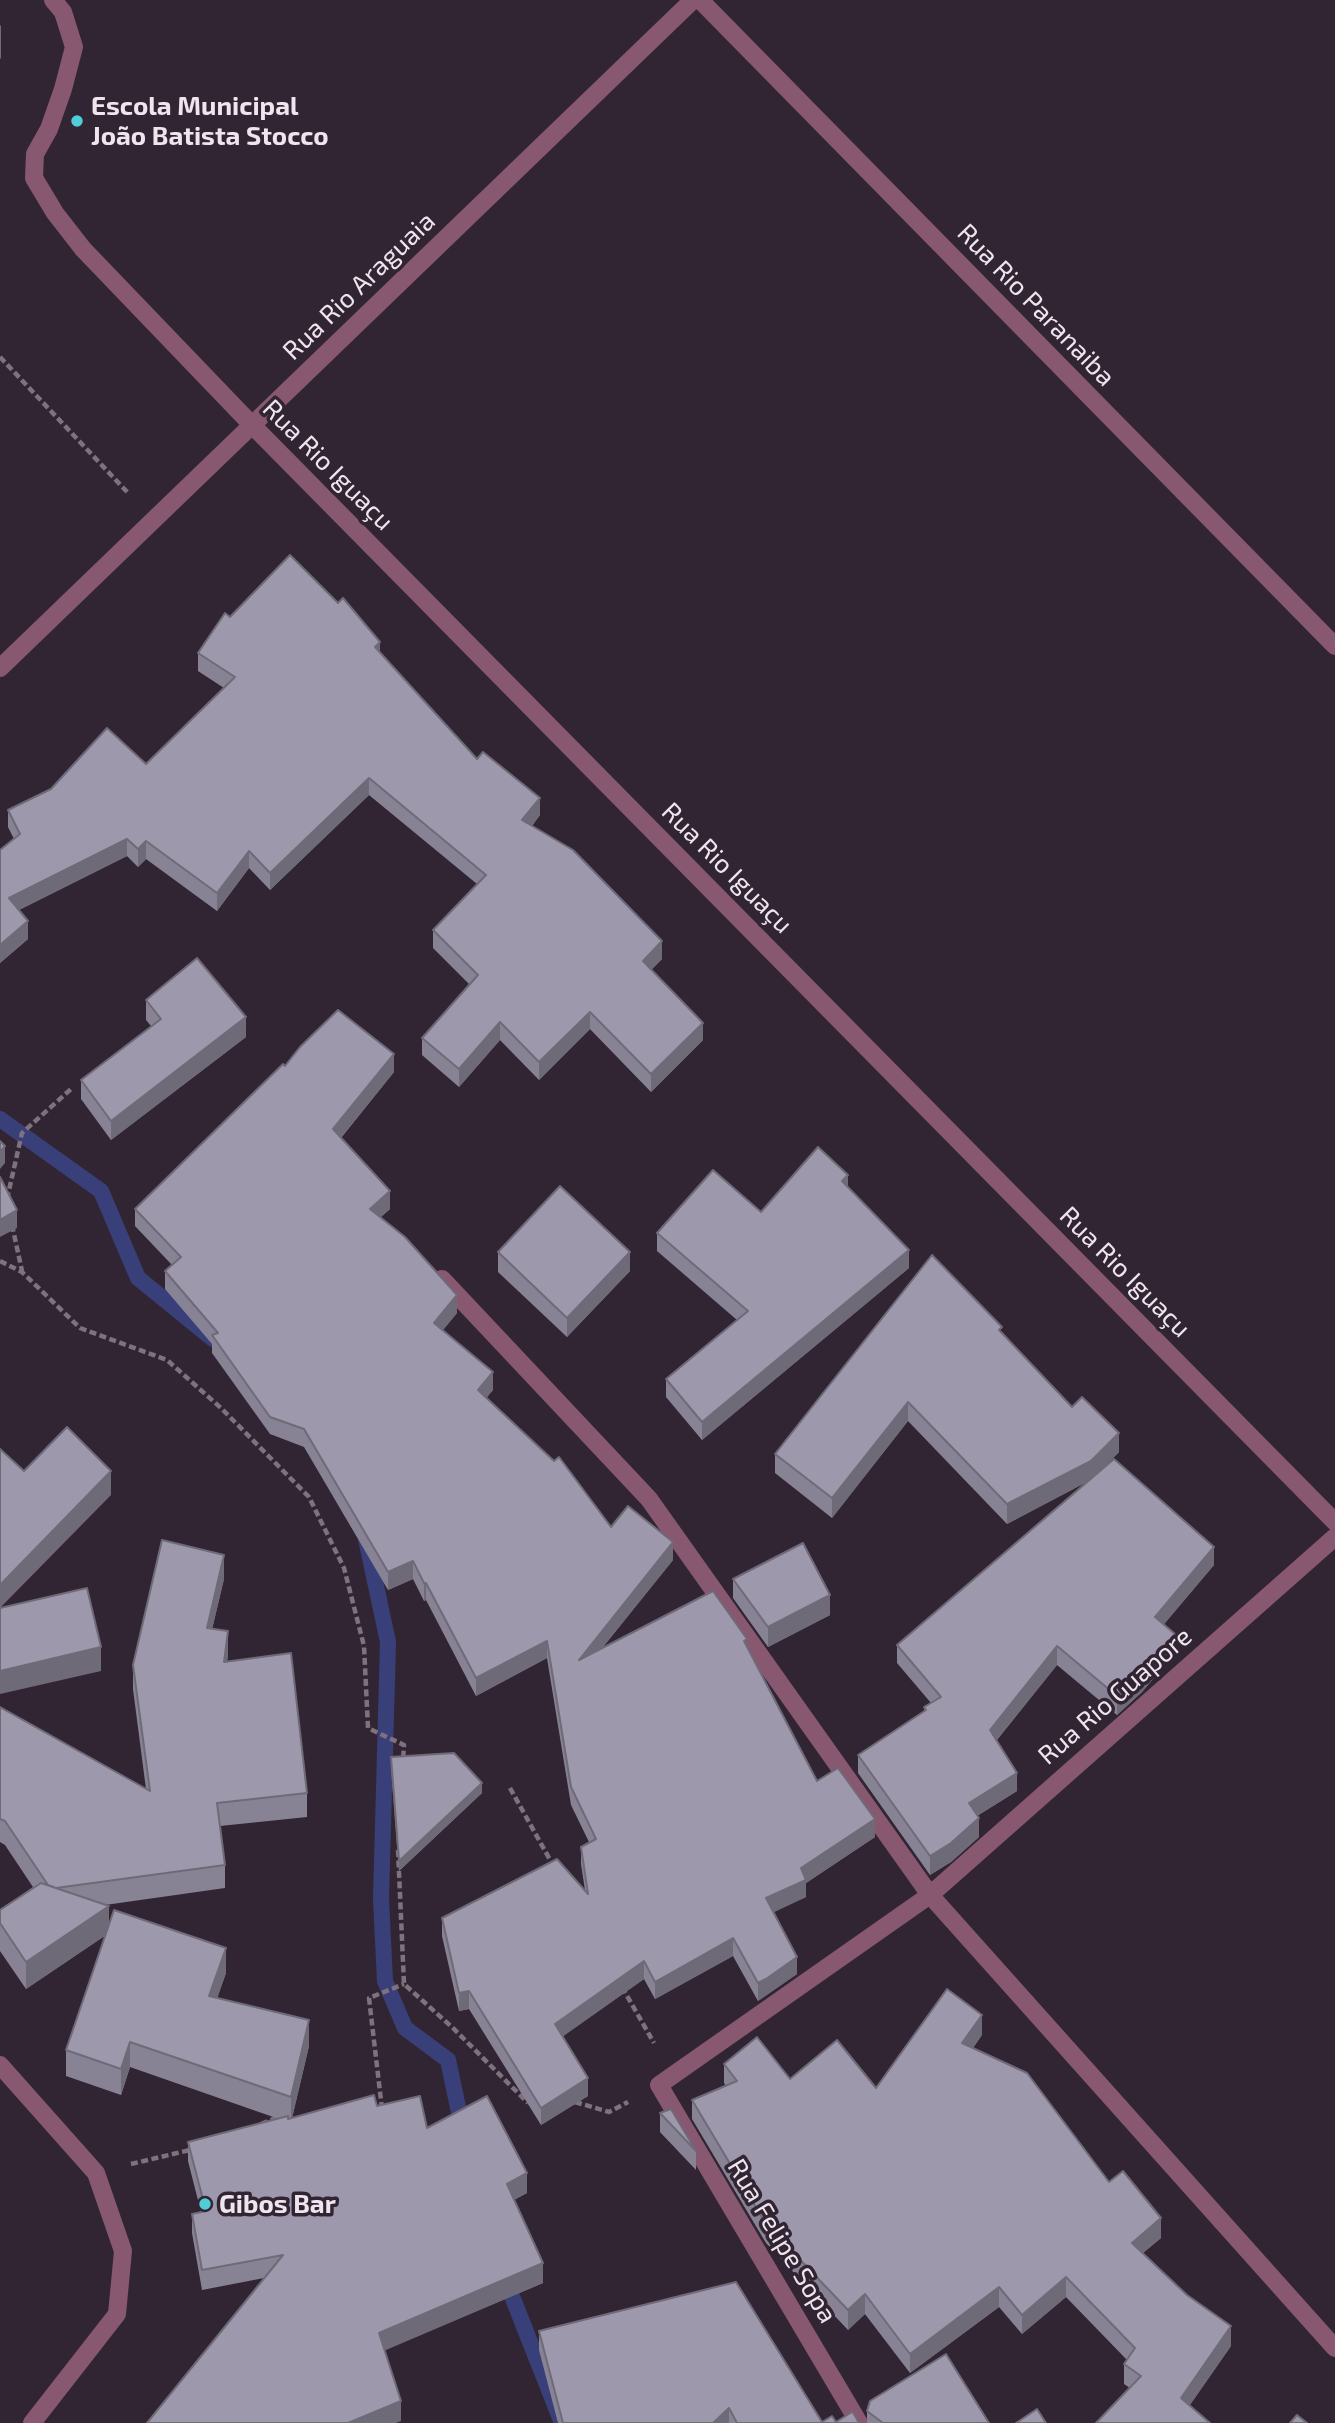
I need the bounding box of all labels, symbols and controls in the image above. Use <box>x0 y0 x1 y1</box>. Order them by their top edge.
place label: Escola Municipal João Batista Stocco <box>91 90 329 152</box>
marker: Escola Municipal João Batista Stocco <box>69 113 85 129</box>
street label: Rua Rio Araguaia <box>277 206 441 366</box>
street label: Rua Rio Paranaiba <box>951 217 1121 393</box>
street label: Rua Rio Iguaçu <box>256 393 400 537</box>
street label: Rua Rio Iguaçu <box>655 796 799 940</box>
street label: Rua Rio Iguaçu <box>1053 1200 1197 1344</box>
street label: Rua Rio Guapore <box>1032 1621 1198 1771</box>
street label: Rua Felipe Sopa <box>721 2153 843 2329</box>
place label: Gibos Bar <box>219 2188 336 2220</box>
marker: Gibos Bar <box>197 2196 213 2212</box>

